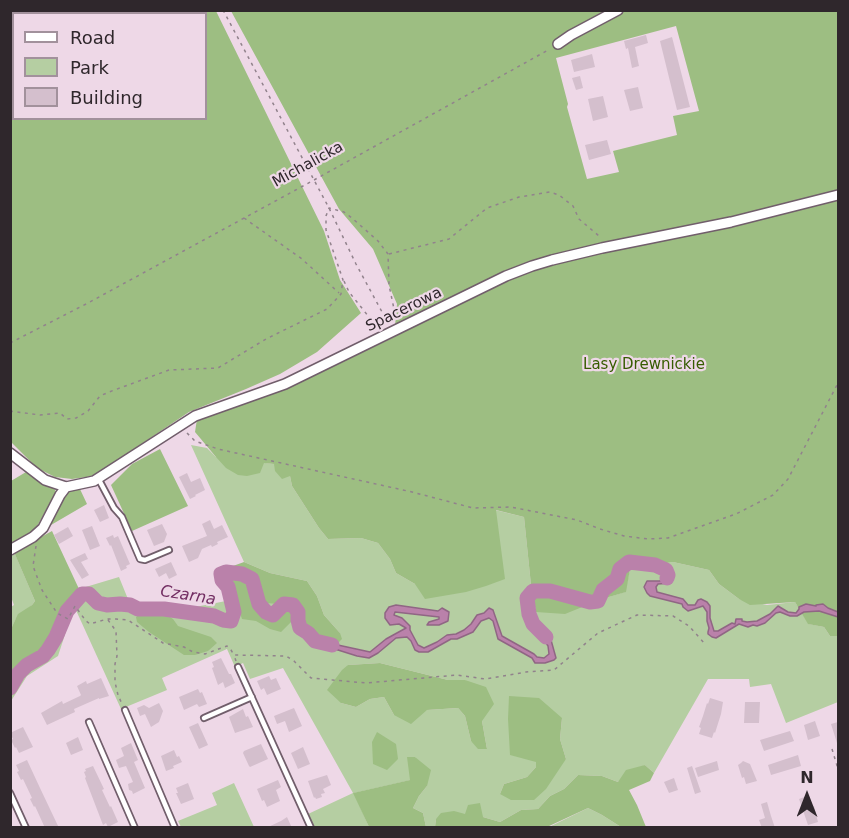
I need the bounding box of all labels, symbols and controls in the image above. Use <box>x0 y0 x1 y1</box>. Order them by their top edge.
legend <box>12 12 207 120</box>
text: Road <box>70 27 115 48</box>
text: Park <box>70 57 109 78</box>
text: Building <box>70 87 143 108</box>
street label: Michalicka <box>269 138 347 192</box>
street label: Spacerowa <box>363 284 445 336</box>
park label: Lasy Drewnickie <box>583 356 705 374</box>
water label: Czarna <box>159 582 217 610</box>
north arrow <box>777 766 837 826</box>
text: N <box>800 768 814 787</box>

